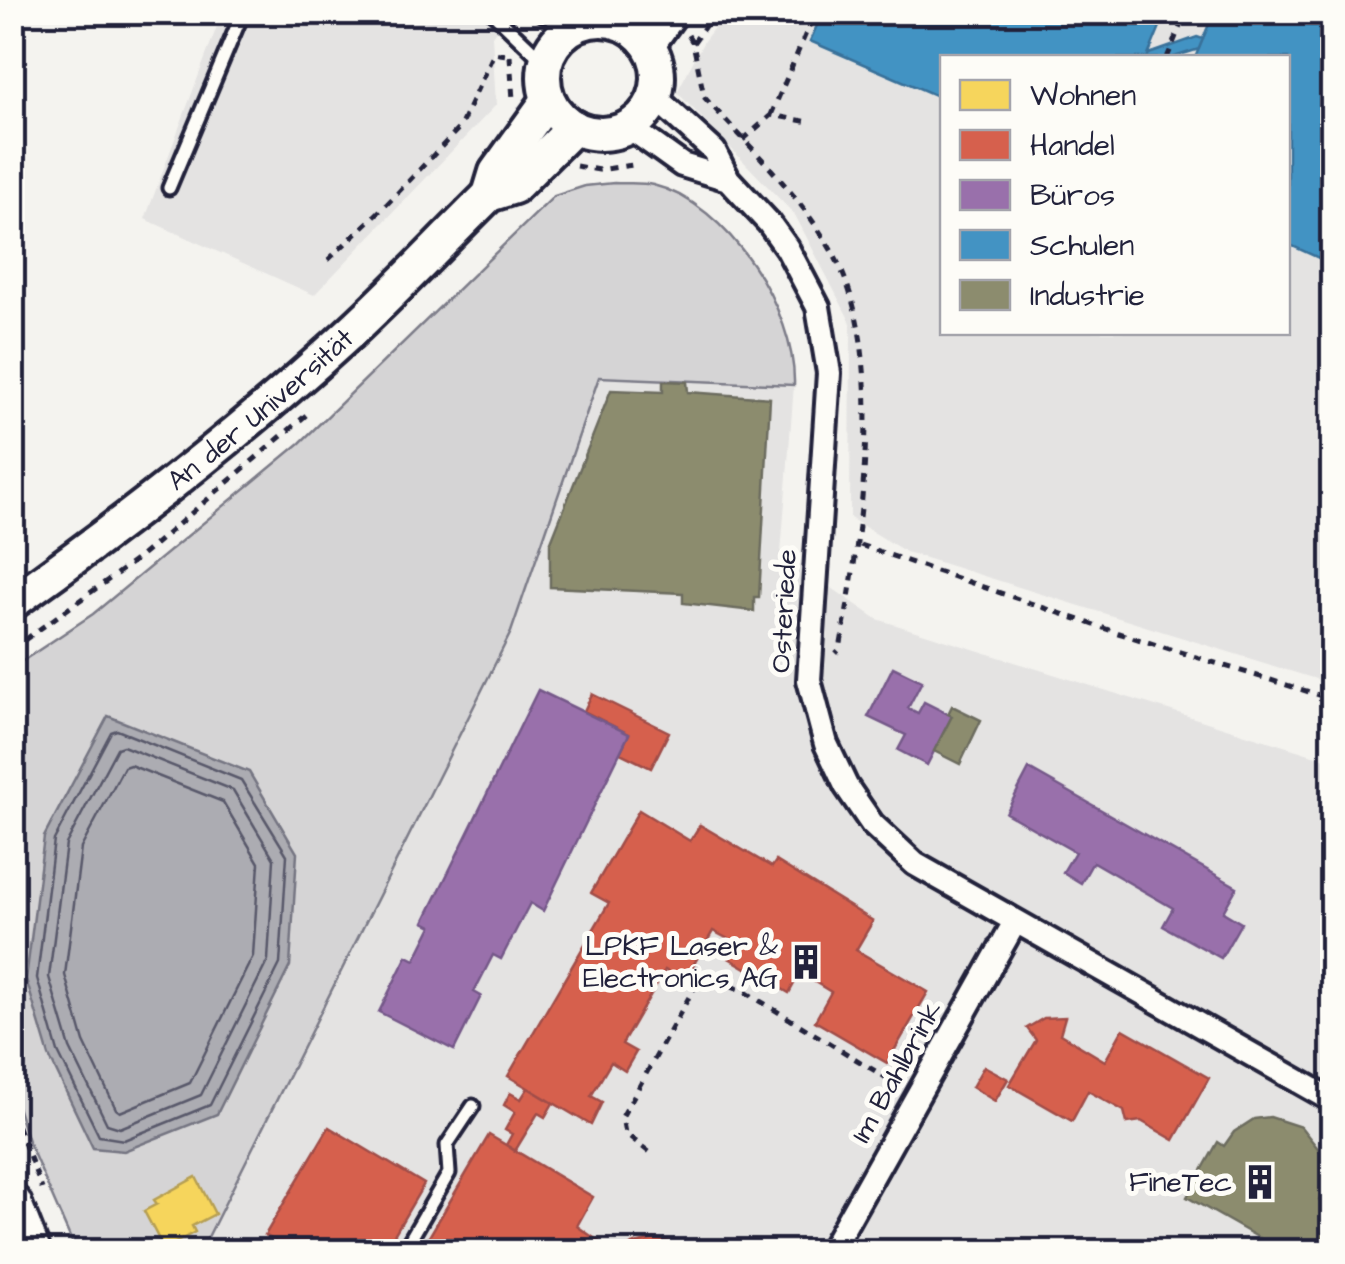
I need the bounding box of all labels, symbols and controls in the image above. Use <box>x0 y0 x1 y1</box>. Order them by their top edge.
legend <box>940 55 1290 335</box>
text: Wohnen <box>1030 75 1136 117</box>
text: Handel <box>1030 125 1115 167</box>
text: Büros <box>1030 175 1115 217</box>
text: Schulen <box>1030 225 1134 267</box>
text: Industrie <box>1030 275 1145 317</box>
street label: An der Universität <box>159 319 363 500</box>
street label: Osteriede <box>761 548 807 674</box>
place label: LPKF Laser & Electronics AG <box>583 927 778 998</box>
building icon: LPKF Laser & Electronics AG <box>787 943 825 981</box>
street label: Im Bahlbrink <box>842 994 952 1150</box>
place label: FineTec <box>1129 1163 1232 1202</box>
building icon: FineTec <box>1241 1163 1279 1201</box>

